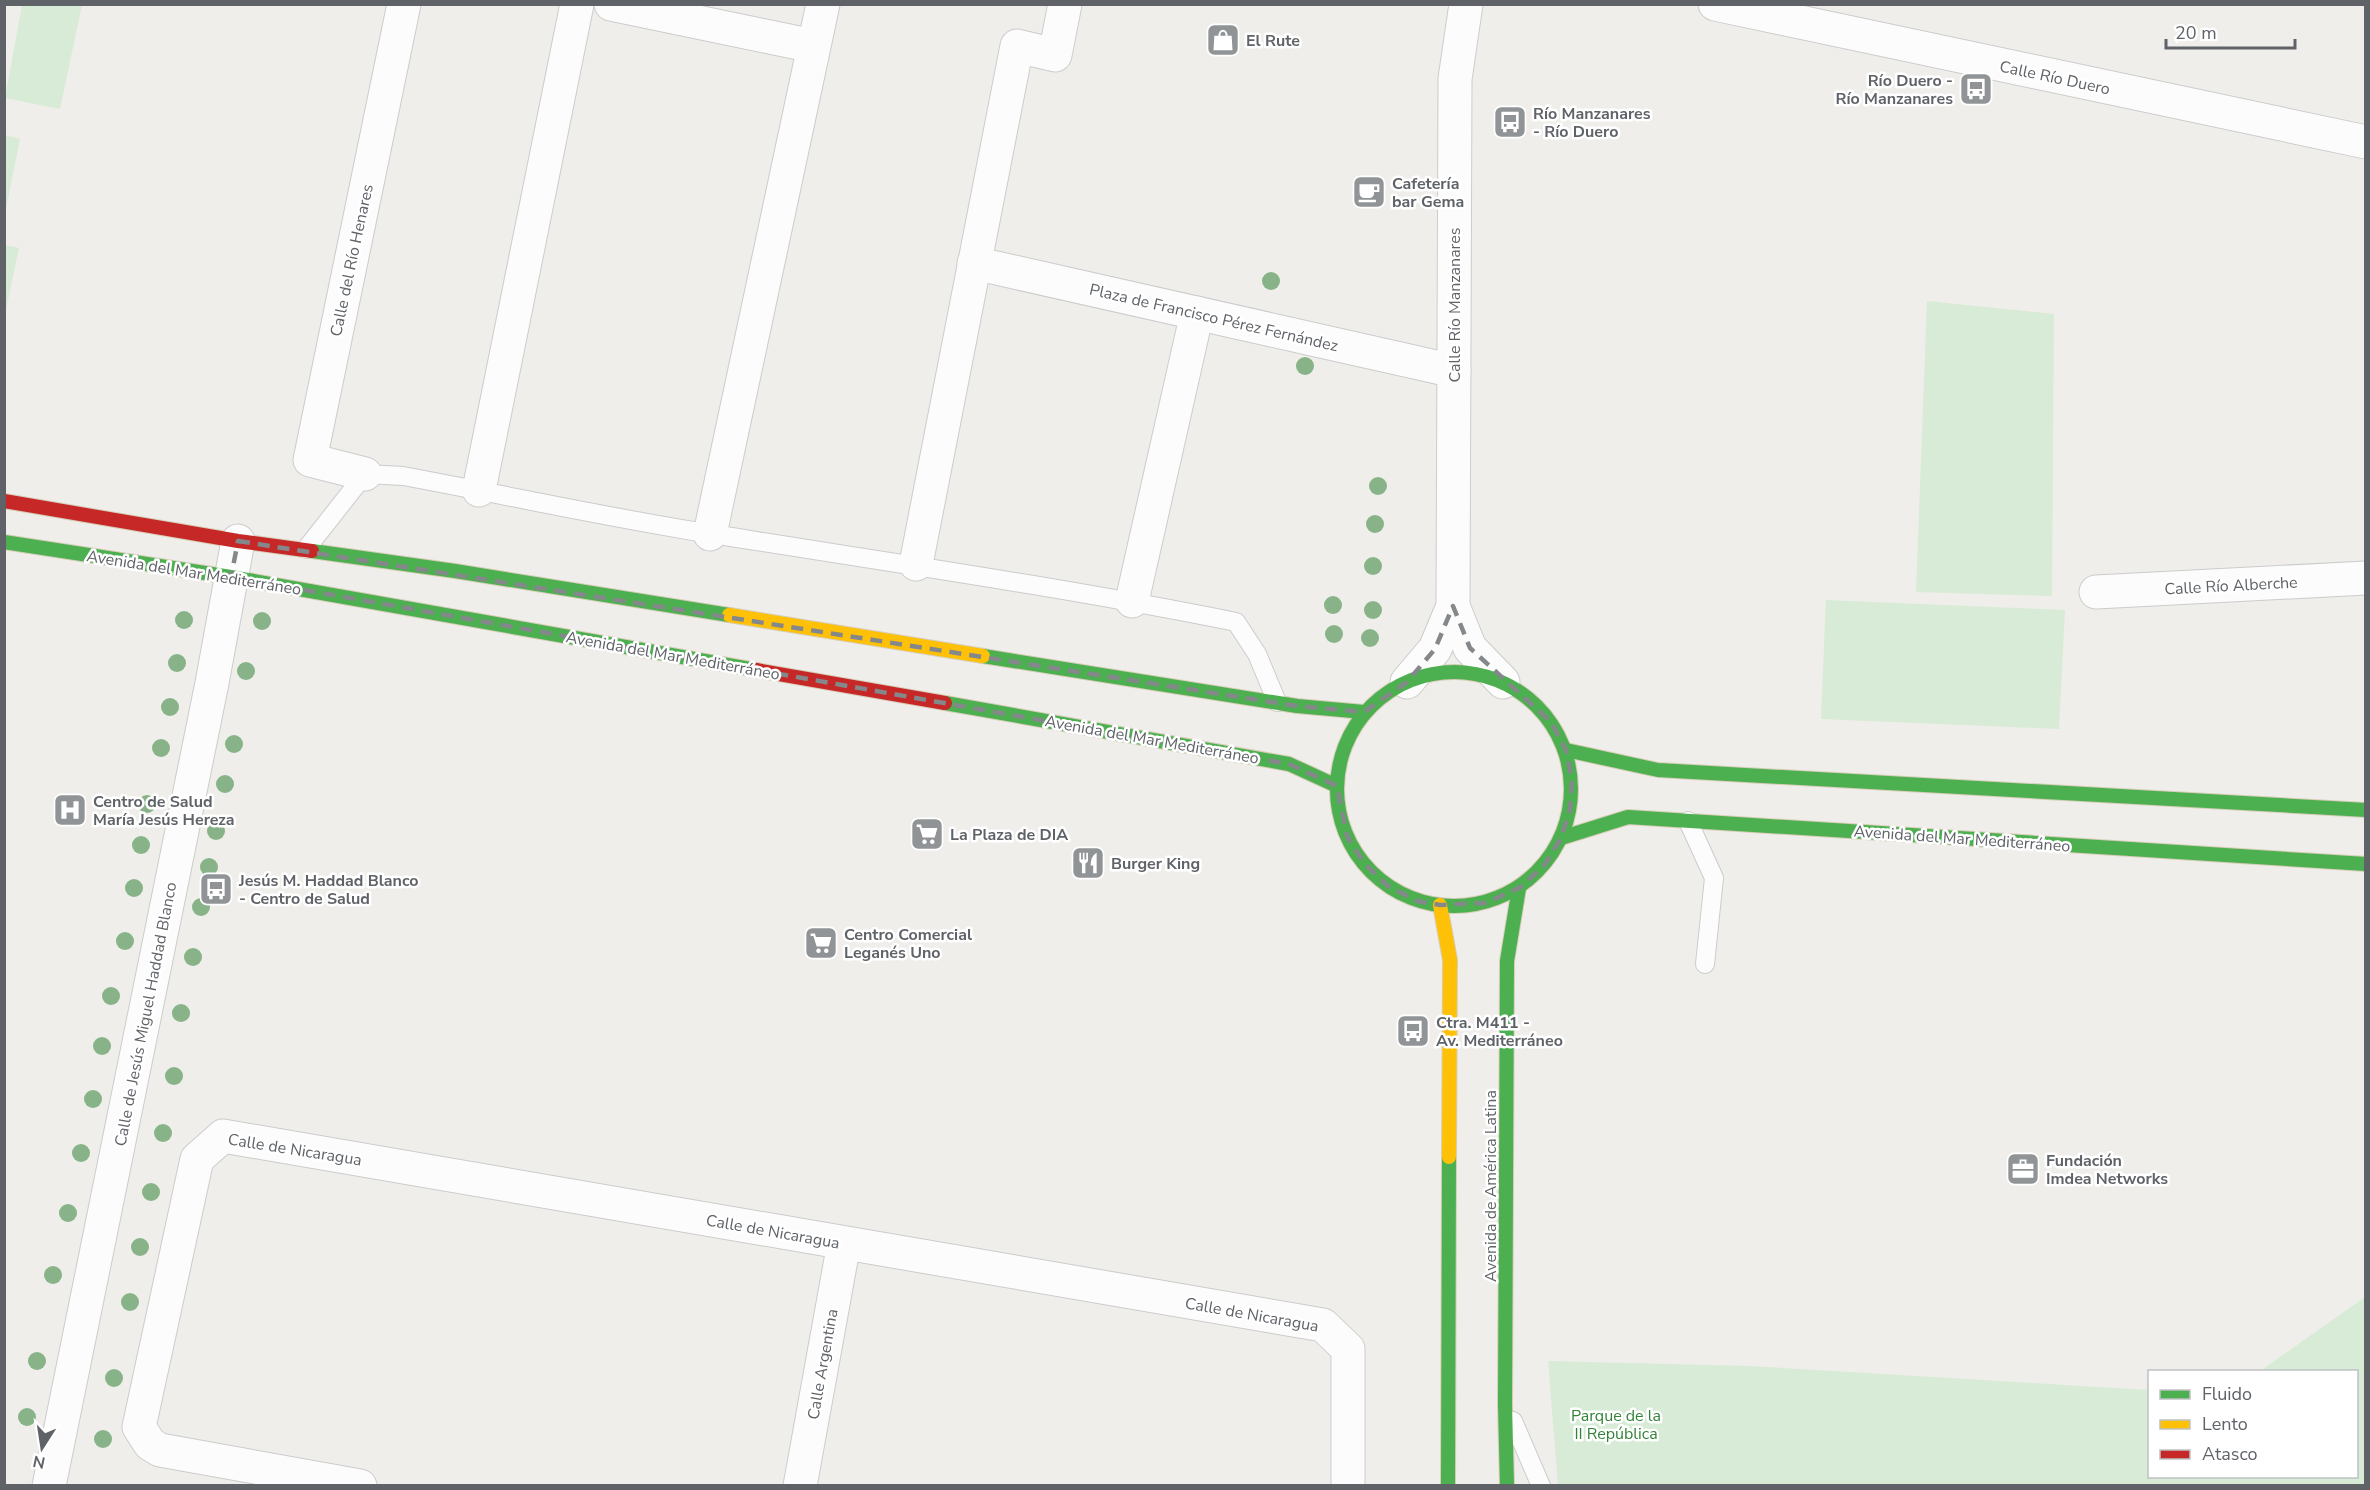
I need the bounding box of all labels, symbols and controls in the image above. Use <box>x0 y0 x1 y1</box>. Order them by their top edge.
scale bar <box>2166 12 2295 50</box>
text: 20 m <box>2175 21 2217 45</box>
shop icon: El Rute <box>1205 22 1241 58</box>
place label: El Rute <box>1246 30 1300 52</box>
street label: Calle Río Duero <box>1998 56 2112 100</box>
place label: Río Duero - Río Manzanares <box>1835 70 1953 110</box>
bus stop icon: Río Duero - Río Manzanares <box>1958 71 1994 107</box>
place label: Río Manzanares - Río Duero <box>1533 103 1651 143</box>
bus stop icon: Río Manzanares - Río Duero <box>1492 104 1528 140</box>
place label: Cafetería bar Gema <box>1392 173 1464 213</box>
cafe icon: Cafetería bar Gema <box>1351 174 1387 210</box>
street label: Calle del Río Henares <box>325 182 379 338</box>
street label: Calle Río Manzanares <box>1444 228 1466 382</box>
street label: Plaza de Francisco Pérez Fernández <box>1087 279 1340 357</box>
street label: Avenida del Mar Mediterráneo <box>85 545 303 601</box>
street label: Calle Río Alberche <box>2164 572 2298 600</box>
street label: Avenida del Mar Mediterráneo <box>564 626 782 686</box>
street label: Avenida del Mar Mediterráneo <box>1043 710 1261 770</box>
place label: Centro de Salud María Jesús Hereza <box>93 791 235 831</box>
hospital icon: Centro de Salud María Jesús Hereza <box>52 792 88 828</box>
supermarket icon: La Plaza de DIA <box>909 816 945 852</box>
street label: Avenida del Mar Mediterráneo <box>1853 820 2071 858</box>
place label: La Plaza de DIA <box>950 824 1068 846</box>
restaurant icon: Burger King <box>1070 845 1106 881</box>
place label: Burger King <box>1111 853 1200 875</box>
place label: Jesús M. Haddad Blanco - Centro de Salud <box>238 870 419 910</box>
bus stop icon: Jesús M. Haddad Blanco - Centro de Salud <box>198 871 234 907</box>
street label: Calle de Jesús Miguel Haddad Blanco <box>110 880 182 1148</box>
place label: Centro Comercial Leganés Uno <box>844 924 972 964</box>
supermarket icon: Centro Comercial Leganés Uno <box>803 925 839 961</box>
place label: Ctra. M411 - Av. Mediterráneo <box>1436 1012 1563 1052</box>
bus stop icon: Ctra. M411 - Av. Mediterráneo <box>1395 1013 1431 1049</box>
street label: Avenida de América Latina <box>1480 1090 1502 1282</box>
street label: Calle de Nicaragua <box>226 1129 363 1171</box>
place label: Fundación Imdea Networks <box>2046 1150 2168 1190</box>
office icon: Fundación Imdea Networks <box>2005 1151 2041 1187</box>
street label: Calle de Nicaragua <box>704 1209 841 1255</box>
street label: Calle de Nicaragua <box>1183 1292 1320 1338</box>
street label: Calle Argentina <box>802 1307 844 1421</box>
legend <box>2148 1370 2358 1478</box>
text: Fluido <box>2202 1382 2252 1406</box>
park label: Parque de la II República <box>1571 1405 1661 1445</box>
text: Lento <box>2202 1412 2248 1436</box>
north arrow <box>12 1418 72 1478</box>
text: Atasco <box>2202 1442 2258 1466</box>
text: N <box>31 1450 47 1474</box>

